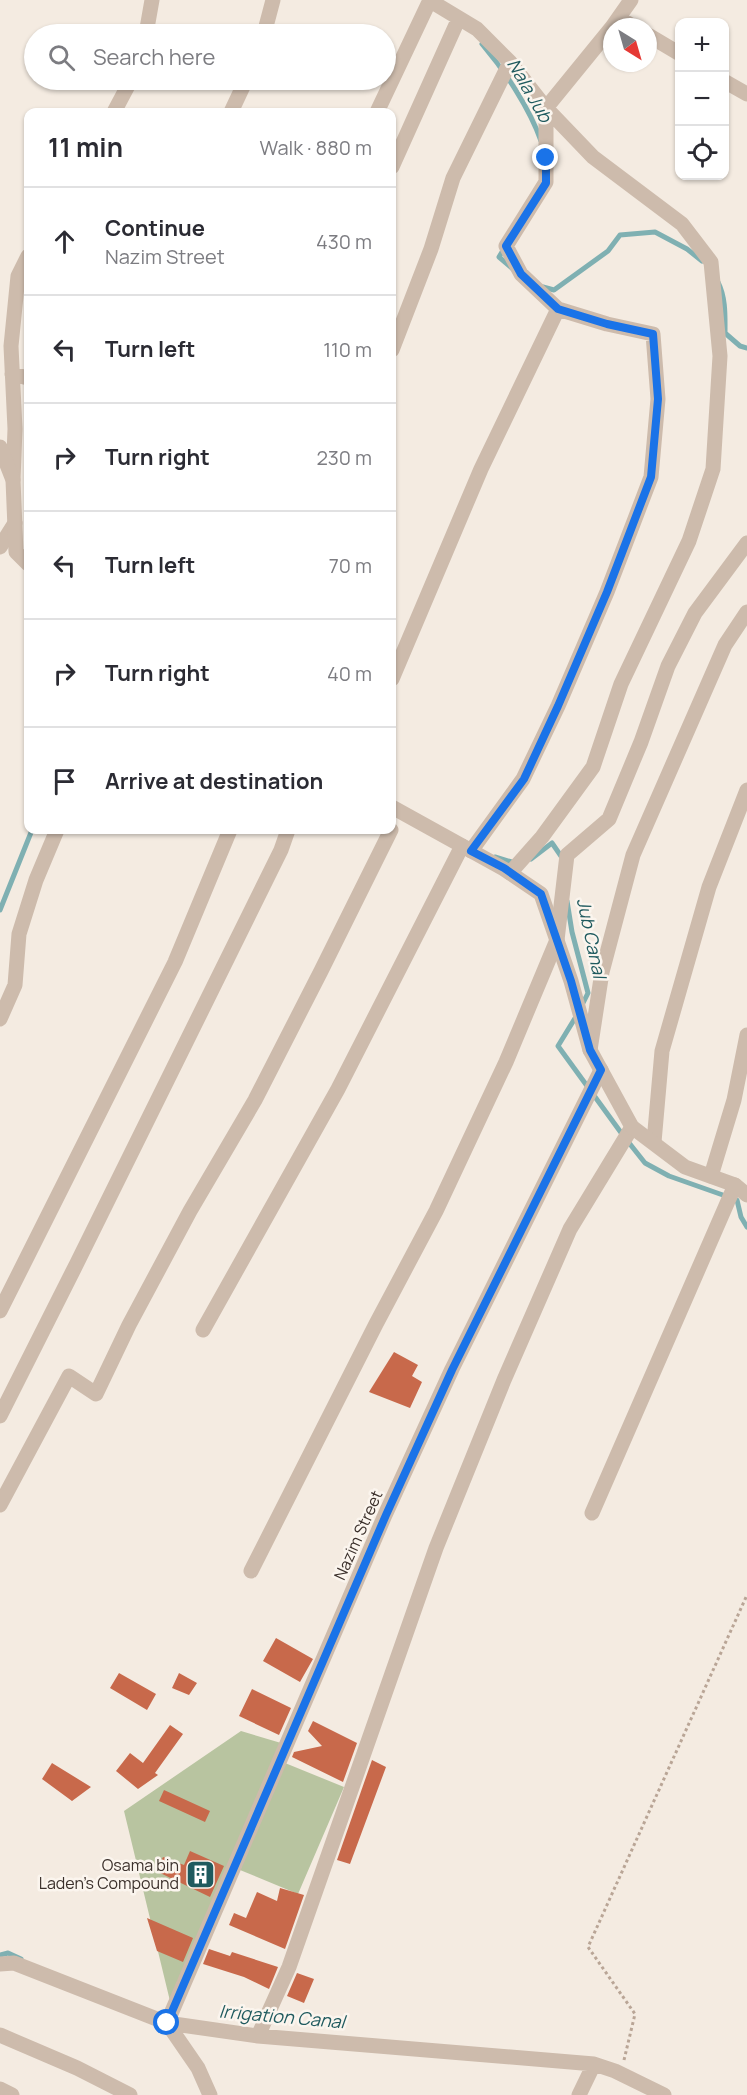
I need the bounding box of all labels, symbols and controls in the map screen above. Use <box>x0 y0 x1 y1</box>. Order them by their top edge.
north arrow <box>603 18 657 72</box>
map controls <box>675 18 729 180</box>
button: + <box>675 18 729 72</box>
search box <box>24 24 396 90</box>
icon: search <box>45 41 78 74</box>
text: Search here <box>93 42 215 72</box>
water label: Nala Jub <box>502 54 559 127</box>
button: − <box>675 72 729 126</box>
button: locate <box>675 126 729 180</box>
text: 11 min <box>48 129 123 165</box>
text: Walk · 880 m <box>260 134 372 161</box>
route end <box>532 144 558 170</box>
text: Continue <box>105 213 205 243</box>
icon: ahead <box>48 225 81 258</box>
text: 430 m <box>316 228 372 255</box>
text: Nazim Street <box>105 243 225 270</box>
icon: left <box>48 333 81 366</box>
text: Turn left <box>105 334 195 364</box>
text: 110 m <box>323 336 372 363</box>
icon: right <box>48 441 81 474</box>
text: Turn right <box>105 442 210 472</box>
text: 230 m <box>316 444 372 471</box>
icon: left <box>48 549 81 582</box>
text: Turn left <box>105 550 195 580</box>
text: 70 m <box>329 552 372 579</box>
icon: right <box>48 657 81 690</box>
text: Turn right <box>105 658 210 688</box>
text: 40 m <box>327 660 372 687</box>
icon: arrive <box>48 765 81 798</box>
text: Arrive at destination <box>105 766 323 796</box>
water label: Jub Canal <box>572 896 613 983</box>
street label: Nazim Street <box>328 1487 388 1583</box>
place label: Osama bin Laden's Compound <box>39 1854 179 1894</box>
building icon: Osama bin Laden's Compound <box>184 1858 216 1890</box>
water label: Irrigation Canal <box>218 1999 349 2034</box>
route start <box>153 2009 179 2035</box>

